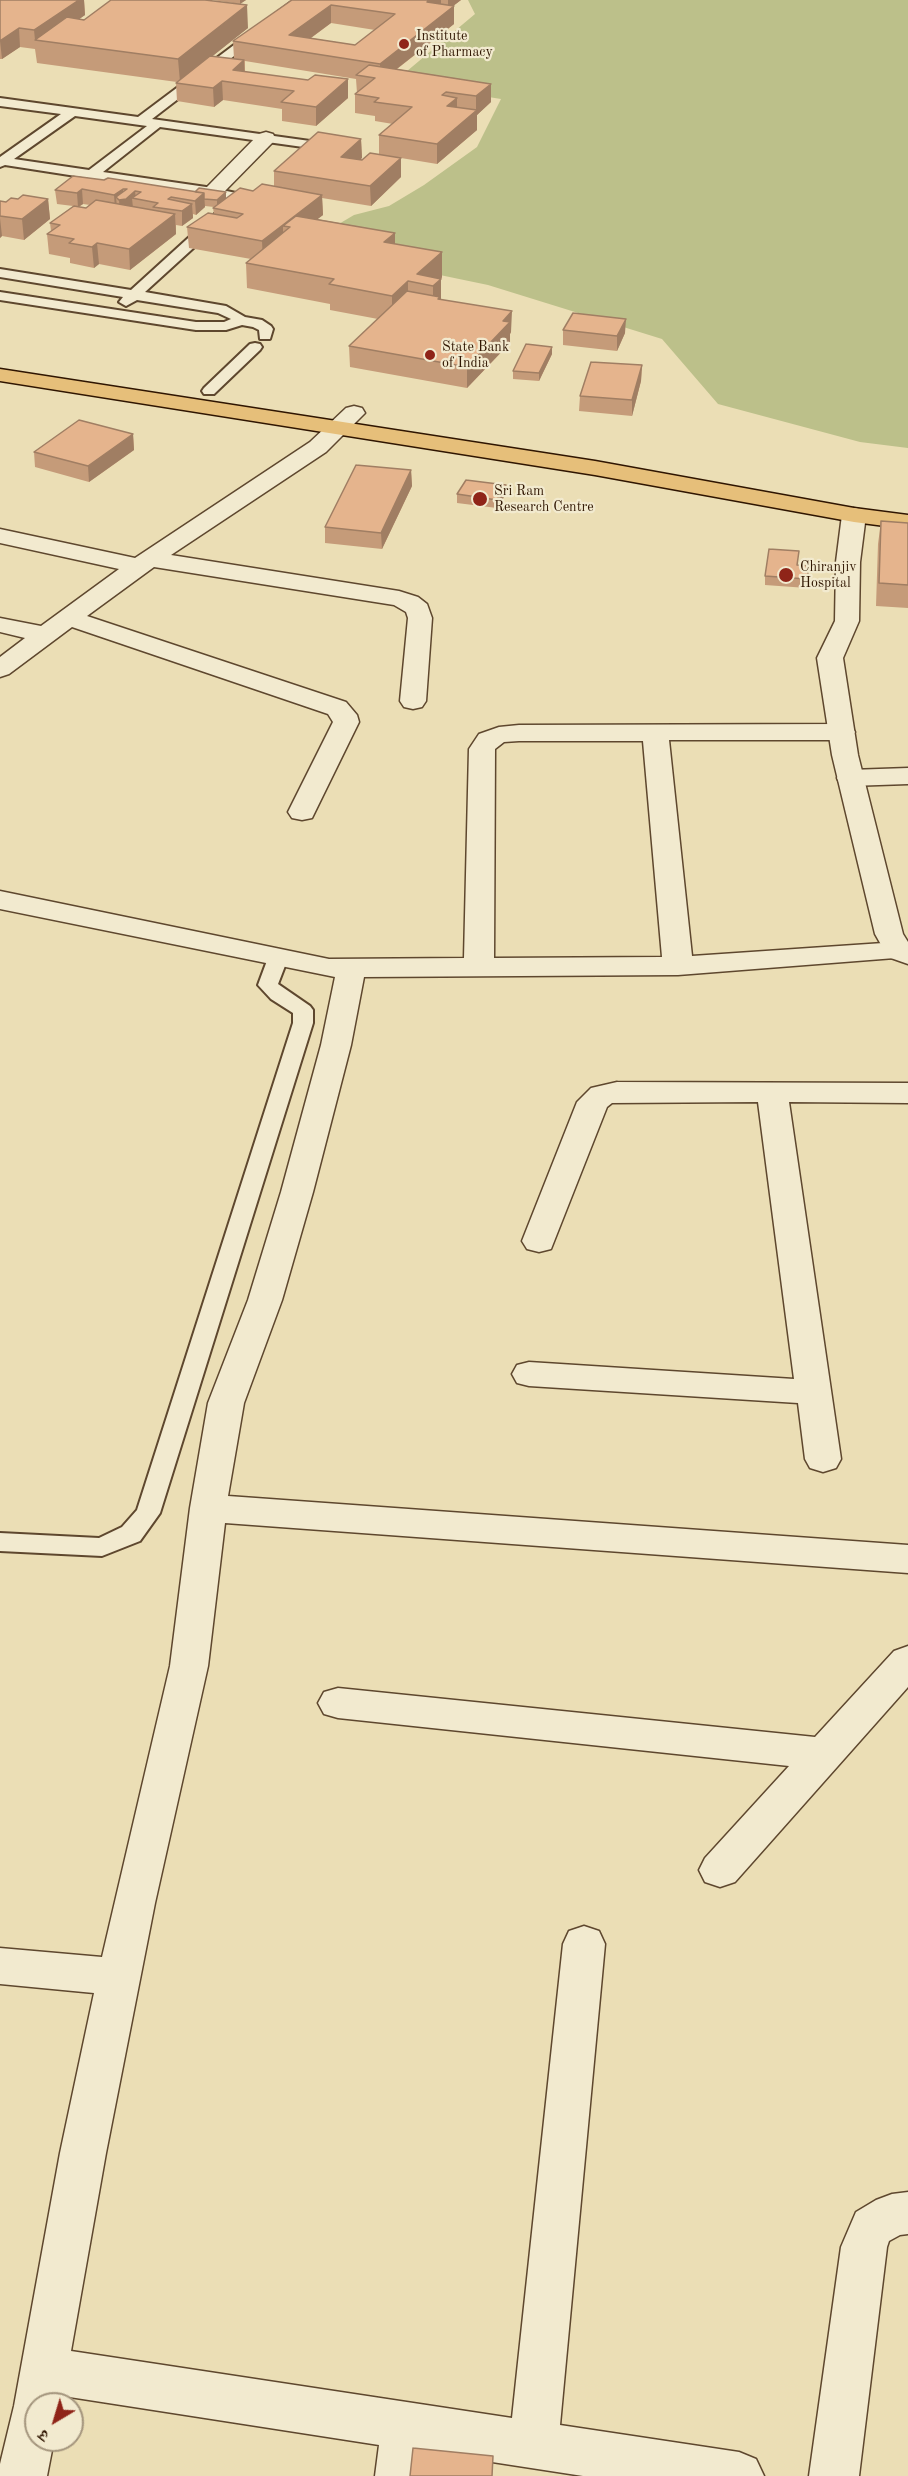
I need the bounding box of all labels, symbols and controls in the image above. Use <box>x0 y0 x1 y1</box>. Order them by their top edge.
place label: Institute of Pharmacy <box>416 28 493 60</box>
marker: Institute of Pharmacy <box>397 37 411 51</box>
place label: State Bank of India <box>442 339 509 372</box>
marker: State Bank of India <box>423 348 437 362</box>
place label: Sri Ram Research Centre <box>494 483 594 516</box>
marker: Sri Ram Research Centre <box>471 490 489 508</box>
place label: Chiranjiv Hospital <box>800 559 857 592</box>
marker: Chiranjiv Hospital <box>777 566 795 584</box>
north arrow <box>24 2392 84 2452</box>
text: उ <box>36 2426 52 2443</box>

